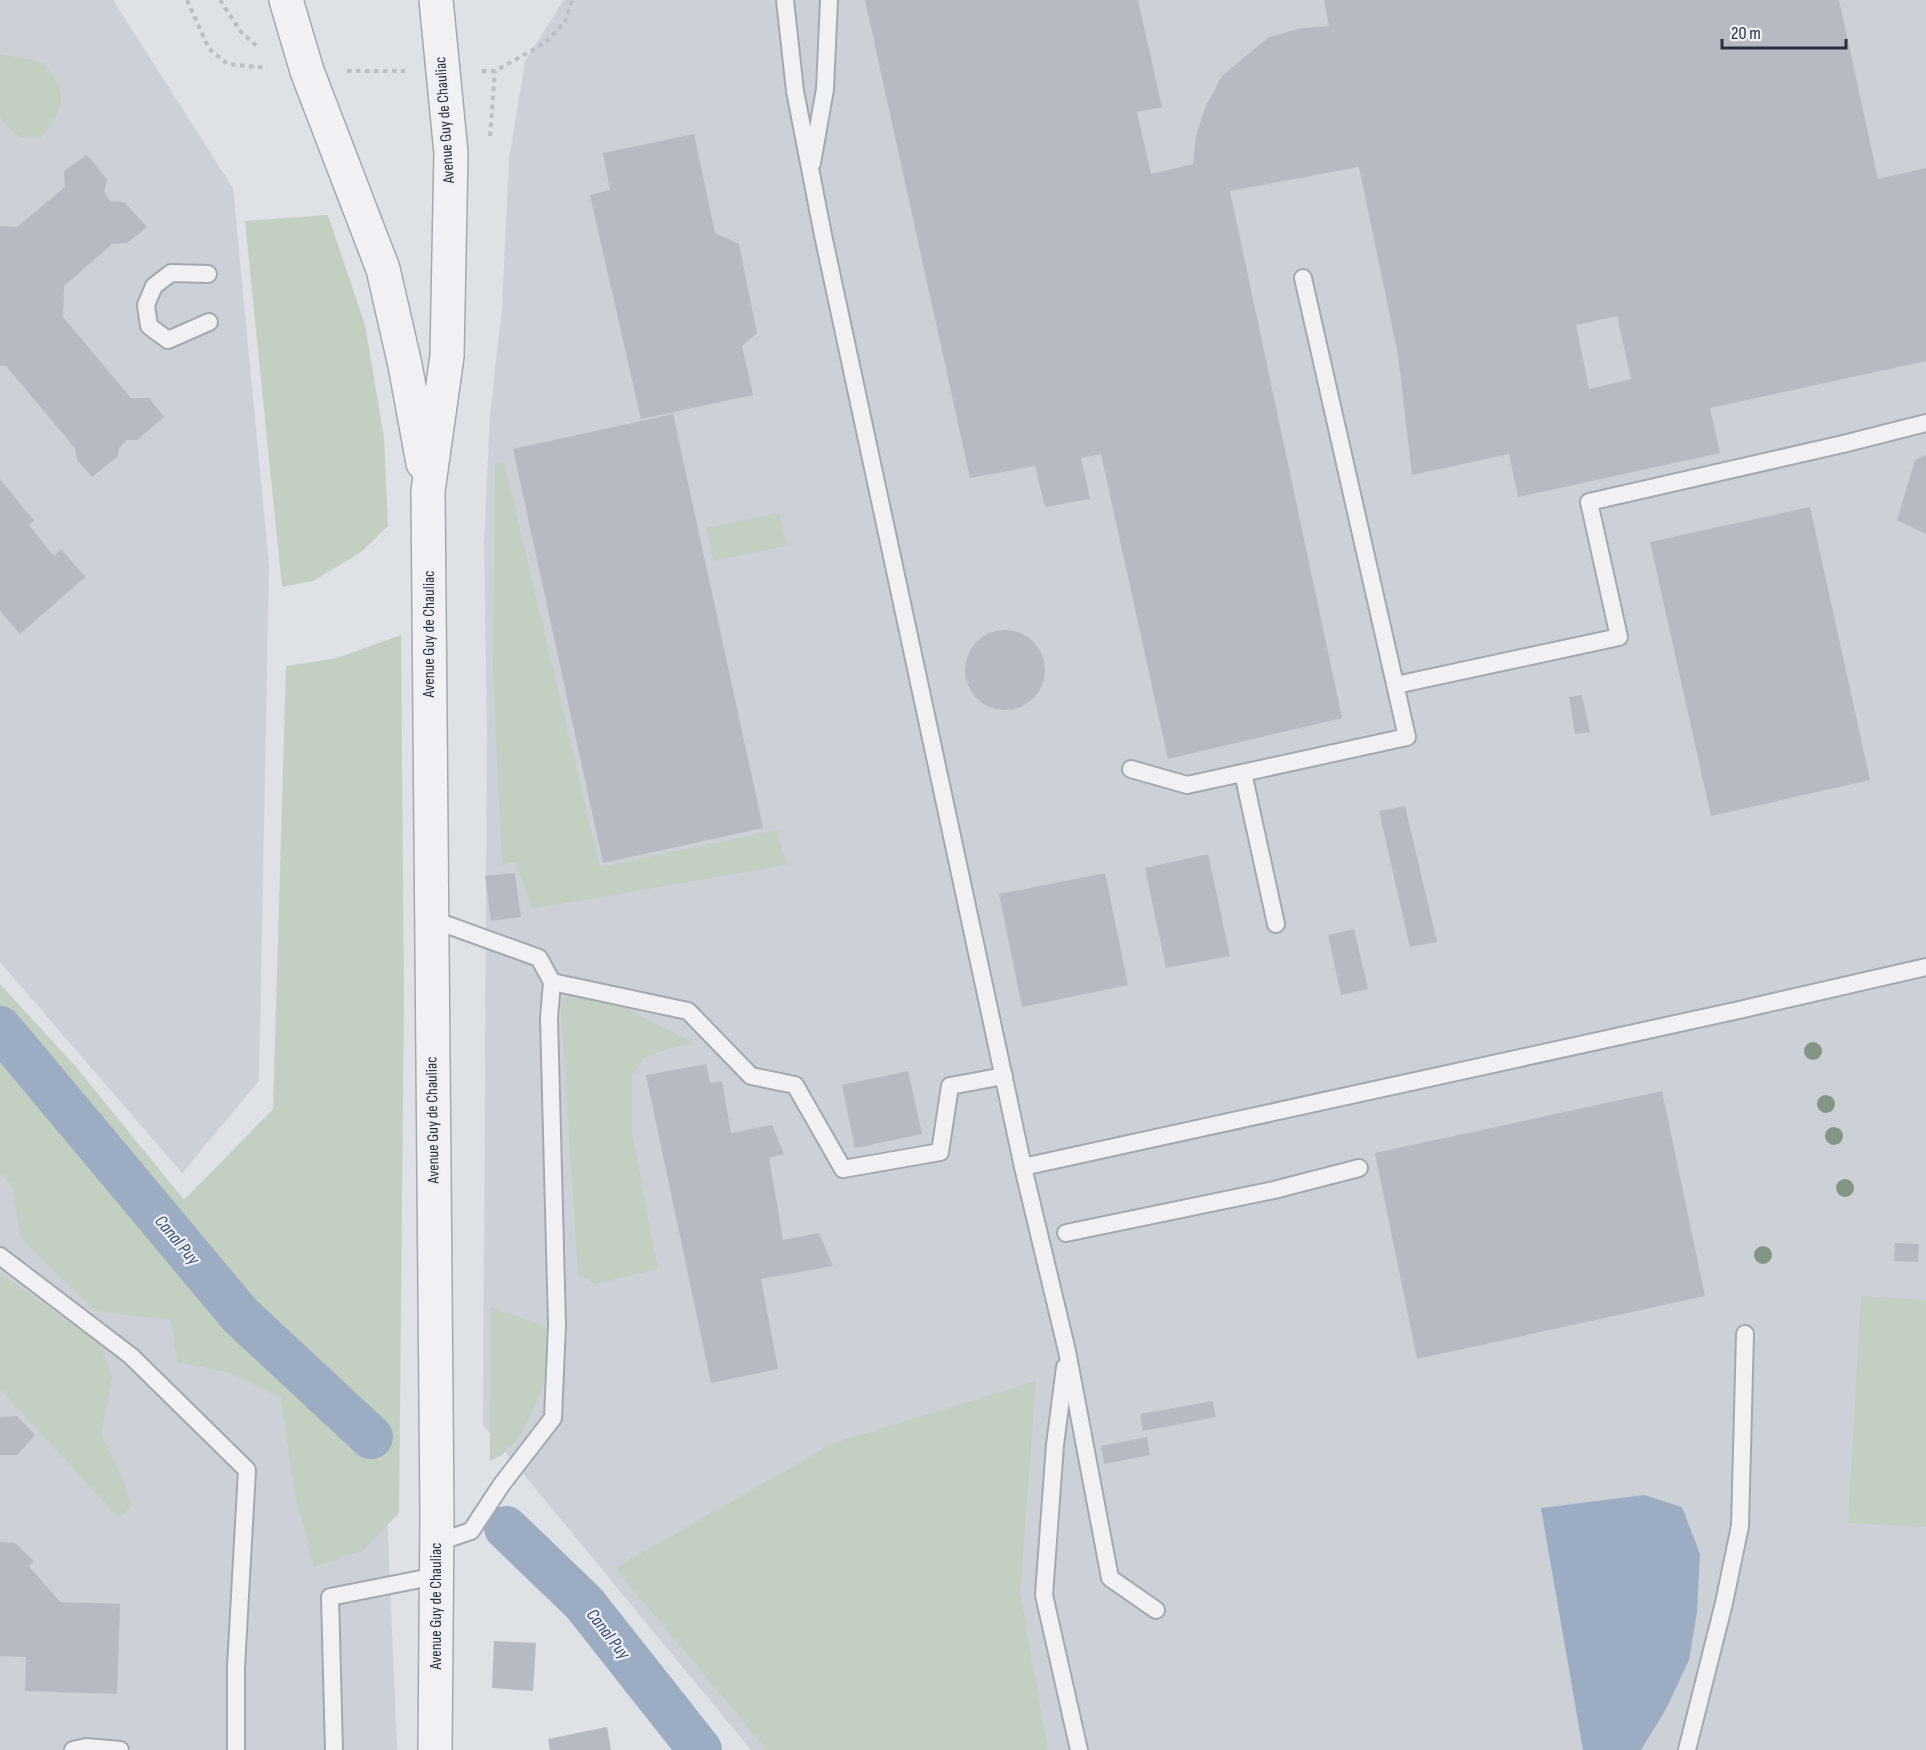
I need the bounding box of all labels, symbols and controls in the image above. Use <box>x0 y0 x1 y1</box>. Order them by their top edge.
scale bar <box>1722 12 1846 50</box>
text: 20 m <box>1731 23 1761 44</box>
street label: Avenue Guy de Chauliac <box>431 56 459 185</box>
street label: Avenue Guy de Chauliac <box>420 570 439 699</box>
street label: Avenue Guy de Chauliac <box>422 1056 444 1185</box>
water label: Canal Puy <box>150 1211 205 1270</box>
street label: Avenue Guy de Chauliac <box>427 1542 446 1671</box>
water label: Canal Puy <box>582 1605 635 1664</box>

